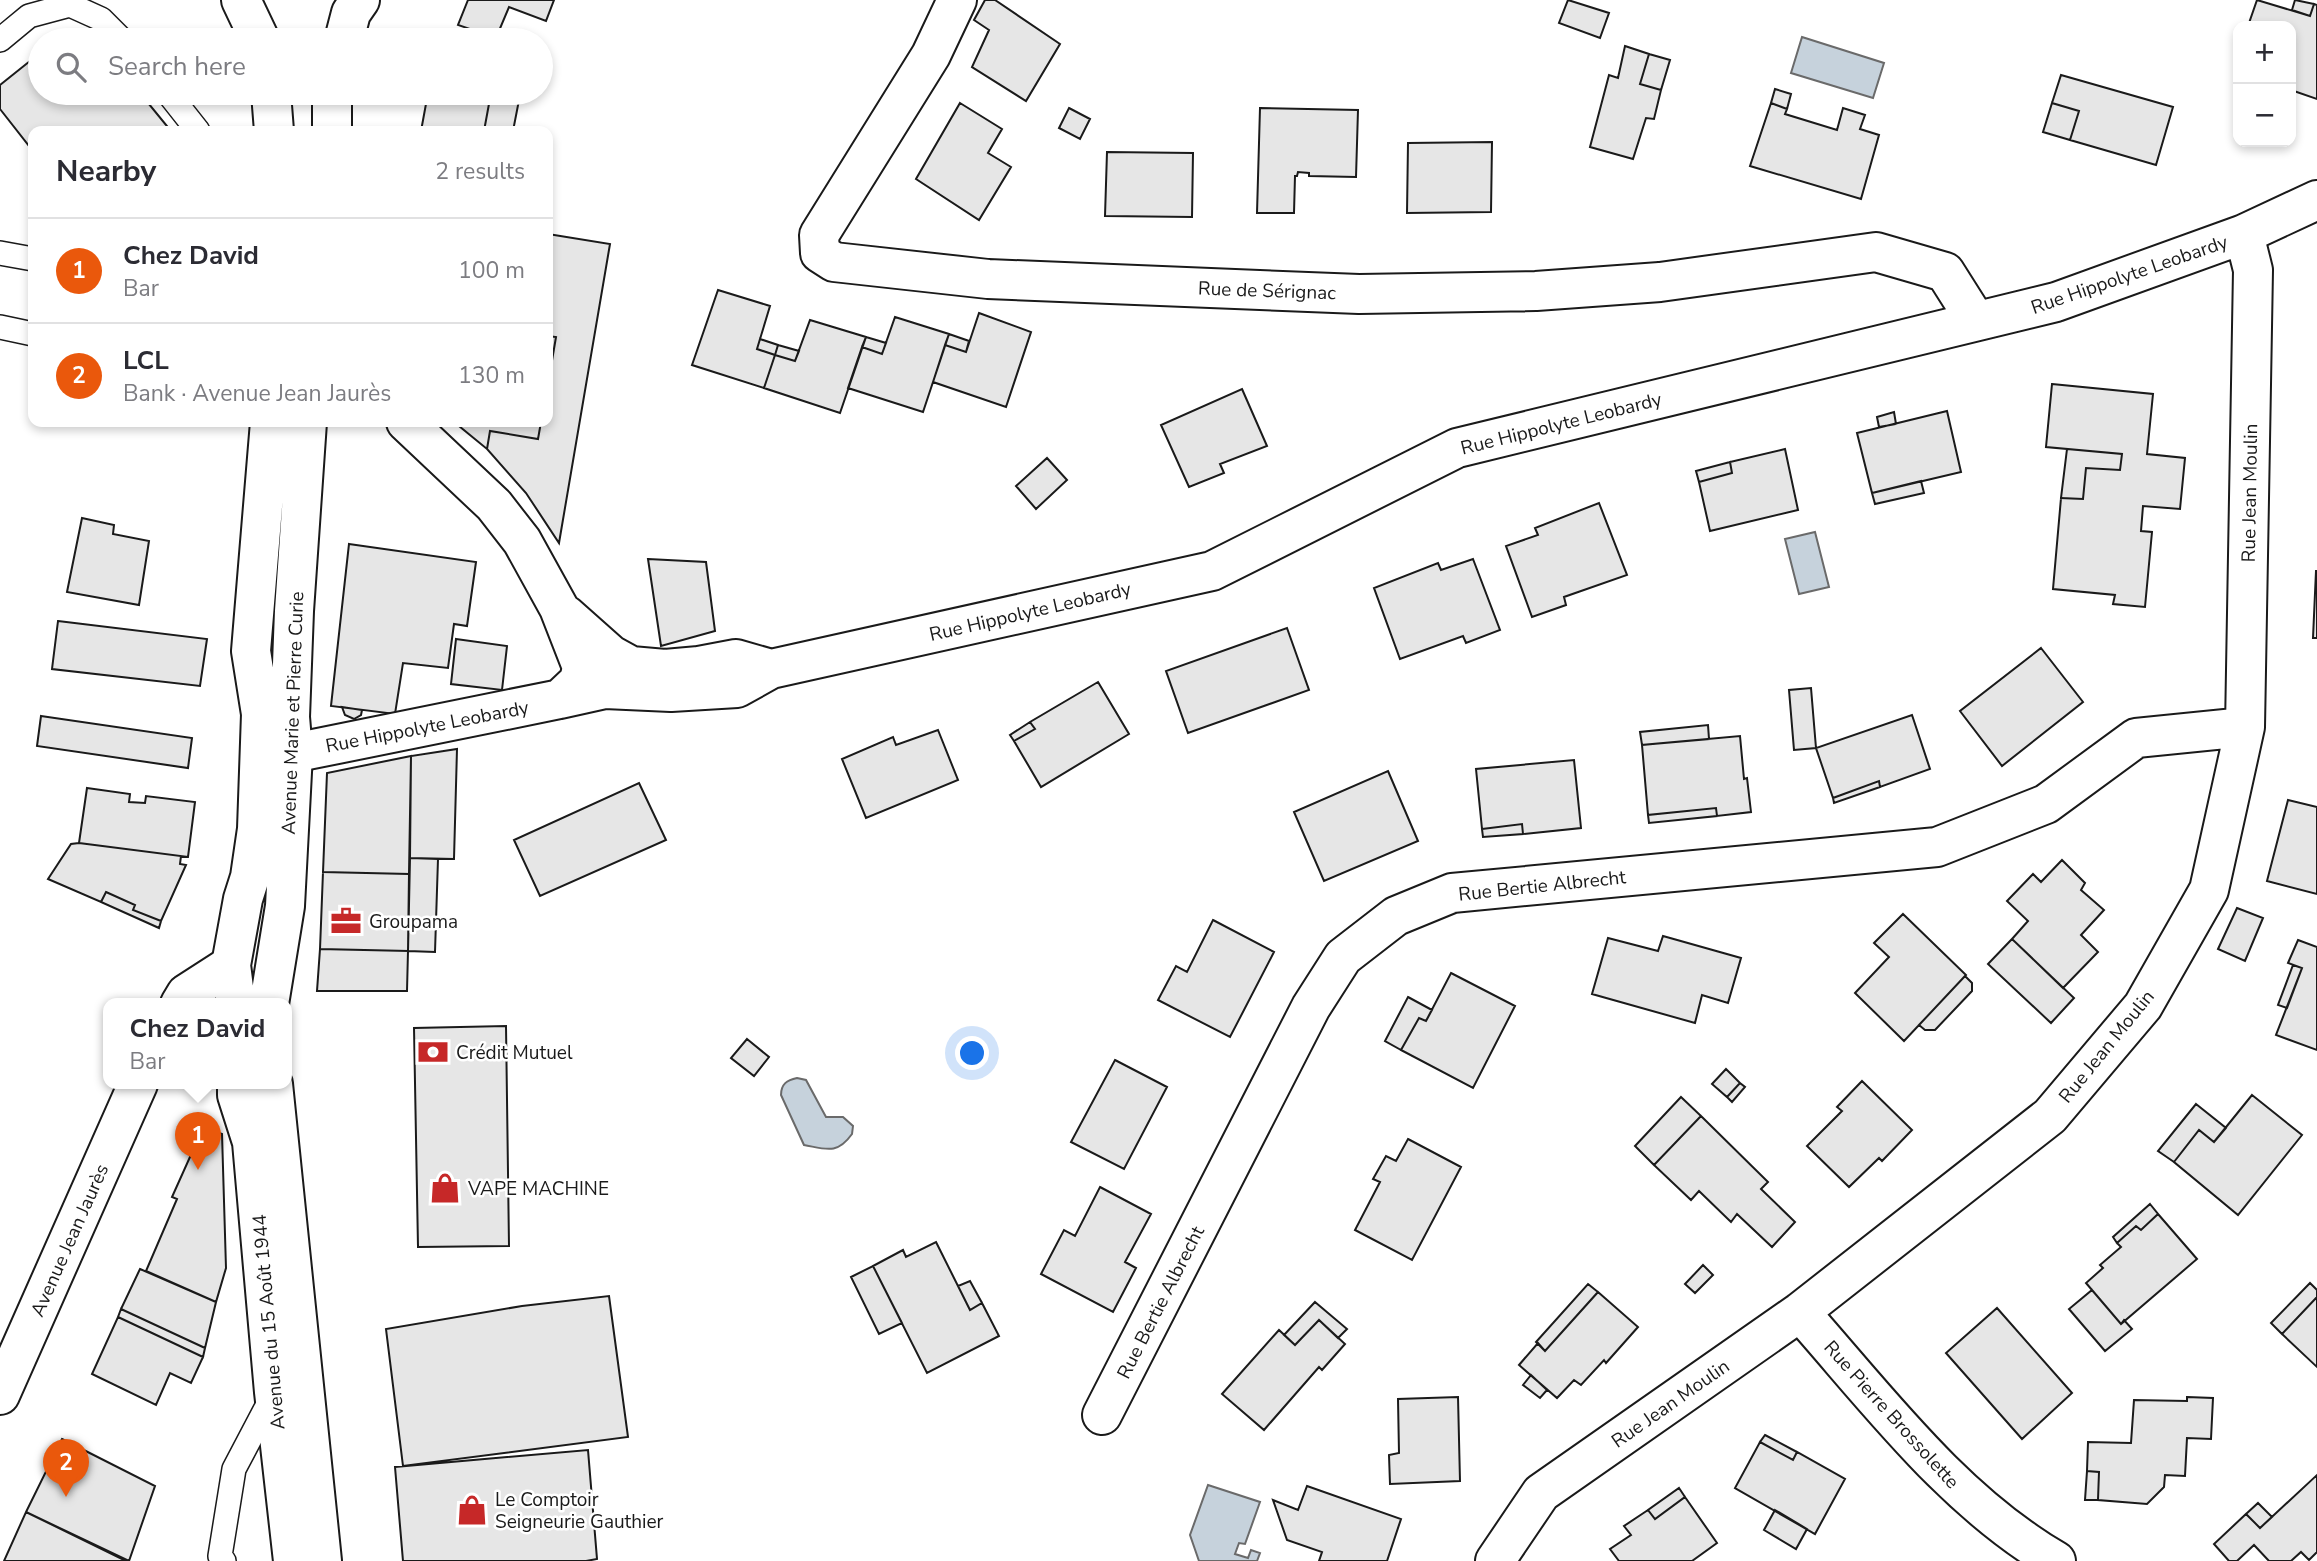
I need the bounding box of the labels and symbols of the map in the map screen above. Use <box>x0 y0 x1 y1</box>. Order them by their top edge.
street label: Rue Hippolyte Leobardy <box>2028 229 2231 321</box>
street label: Rue de Sérignac <box>1197 276 1337 306</box>
street label: Rue Hippolyte Leobardy <box>1458 386 1665 462</box>
street label: Rue Jean Moulin <box>2236 423 2264 563</box>
street label: Rue Hippolyte Leobardy <box>927 576 1134 648</box>
street label: Avenue Marie et Pierre Curie <box>276 591 310 835</box>
street label: Rue Hippolyte Leobardy <box>323 694 531 759</box>
street label: Rue Bertie Albrecht <box>1457 864 1627 908</box>
office icon: Groupama <box>329 904 363 938</box>
place label: Groupama <box>369 909 458 935</box>
street label: Rue Jean Moulin <box>2053 985 2161 1109</box>
bank icon: Crédit Mutuel <box>416 1035 450 1069</box>
your location <box>955 1036 989 1070</box>
place label: Crédit Mutuel <box>456 1040 573 1066</box>
pin: 1 <box>175 1112 221 1170</box>
street label: Avenue Jean Jaurès <box>25 1160 115 1321</box>
shop icon: VAPE MACHINE <box>428 1171 462 1205</box>
place label: VAPE MACHINE <box>467 1176 609 1202</box>
street label: Avenue du 15 Août 1944 <box>247 1213 291 1431</box>
street label: Rue Bertie Albrecht <box>1111 1221 1211 1383</box>
street label: Rue Pierre Brossolette <box>1818 1335 1965 1494</box>
street label: Rue Jean Moulin <box>1606 1353 1735 1454</box>
pin: 2 <box>43 1439 89 1497</box>
place label: Le Comptoir Seigneurie Gauthier <box>495 1487 664 1535</box>
shop icon: Le Comptoir Seigneurie Gauthier <box>455 1493 489 1527</box>

